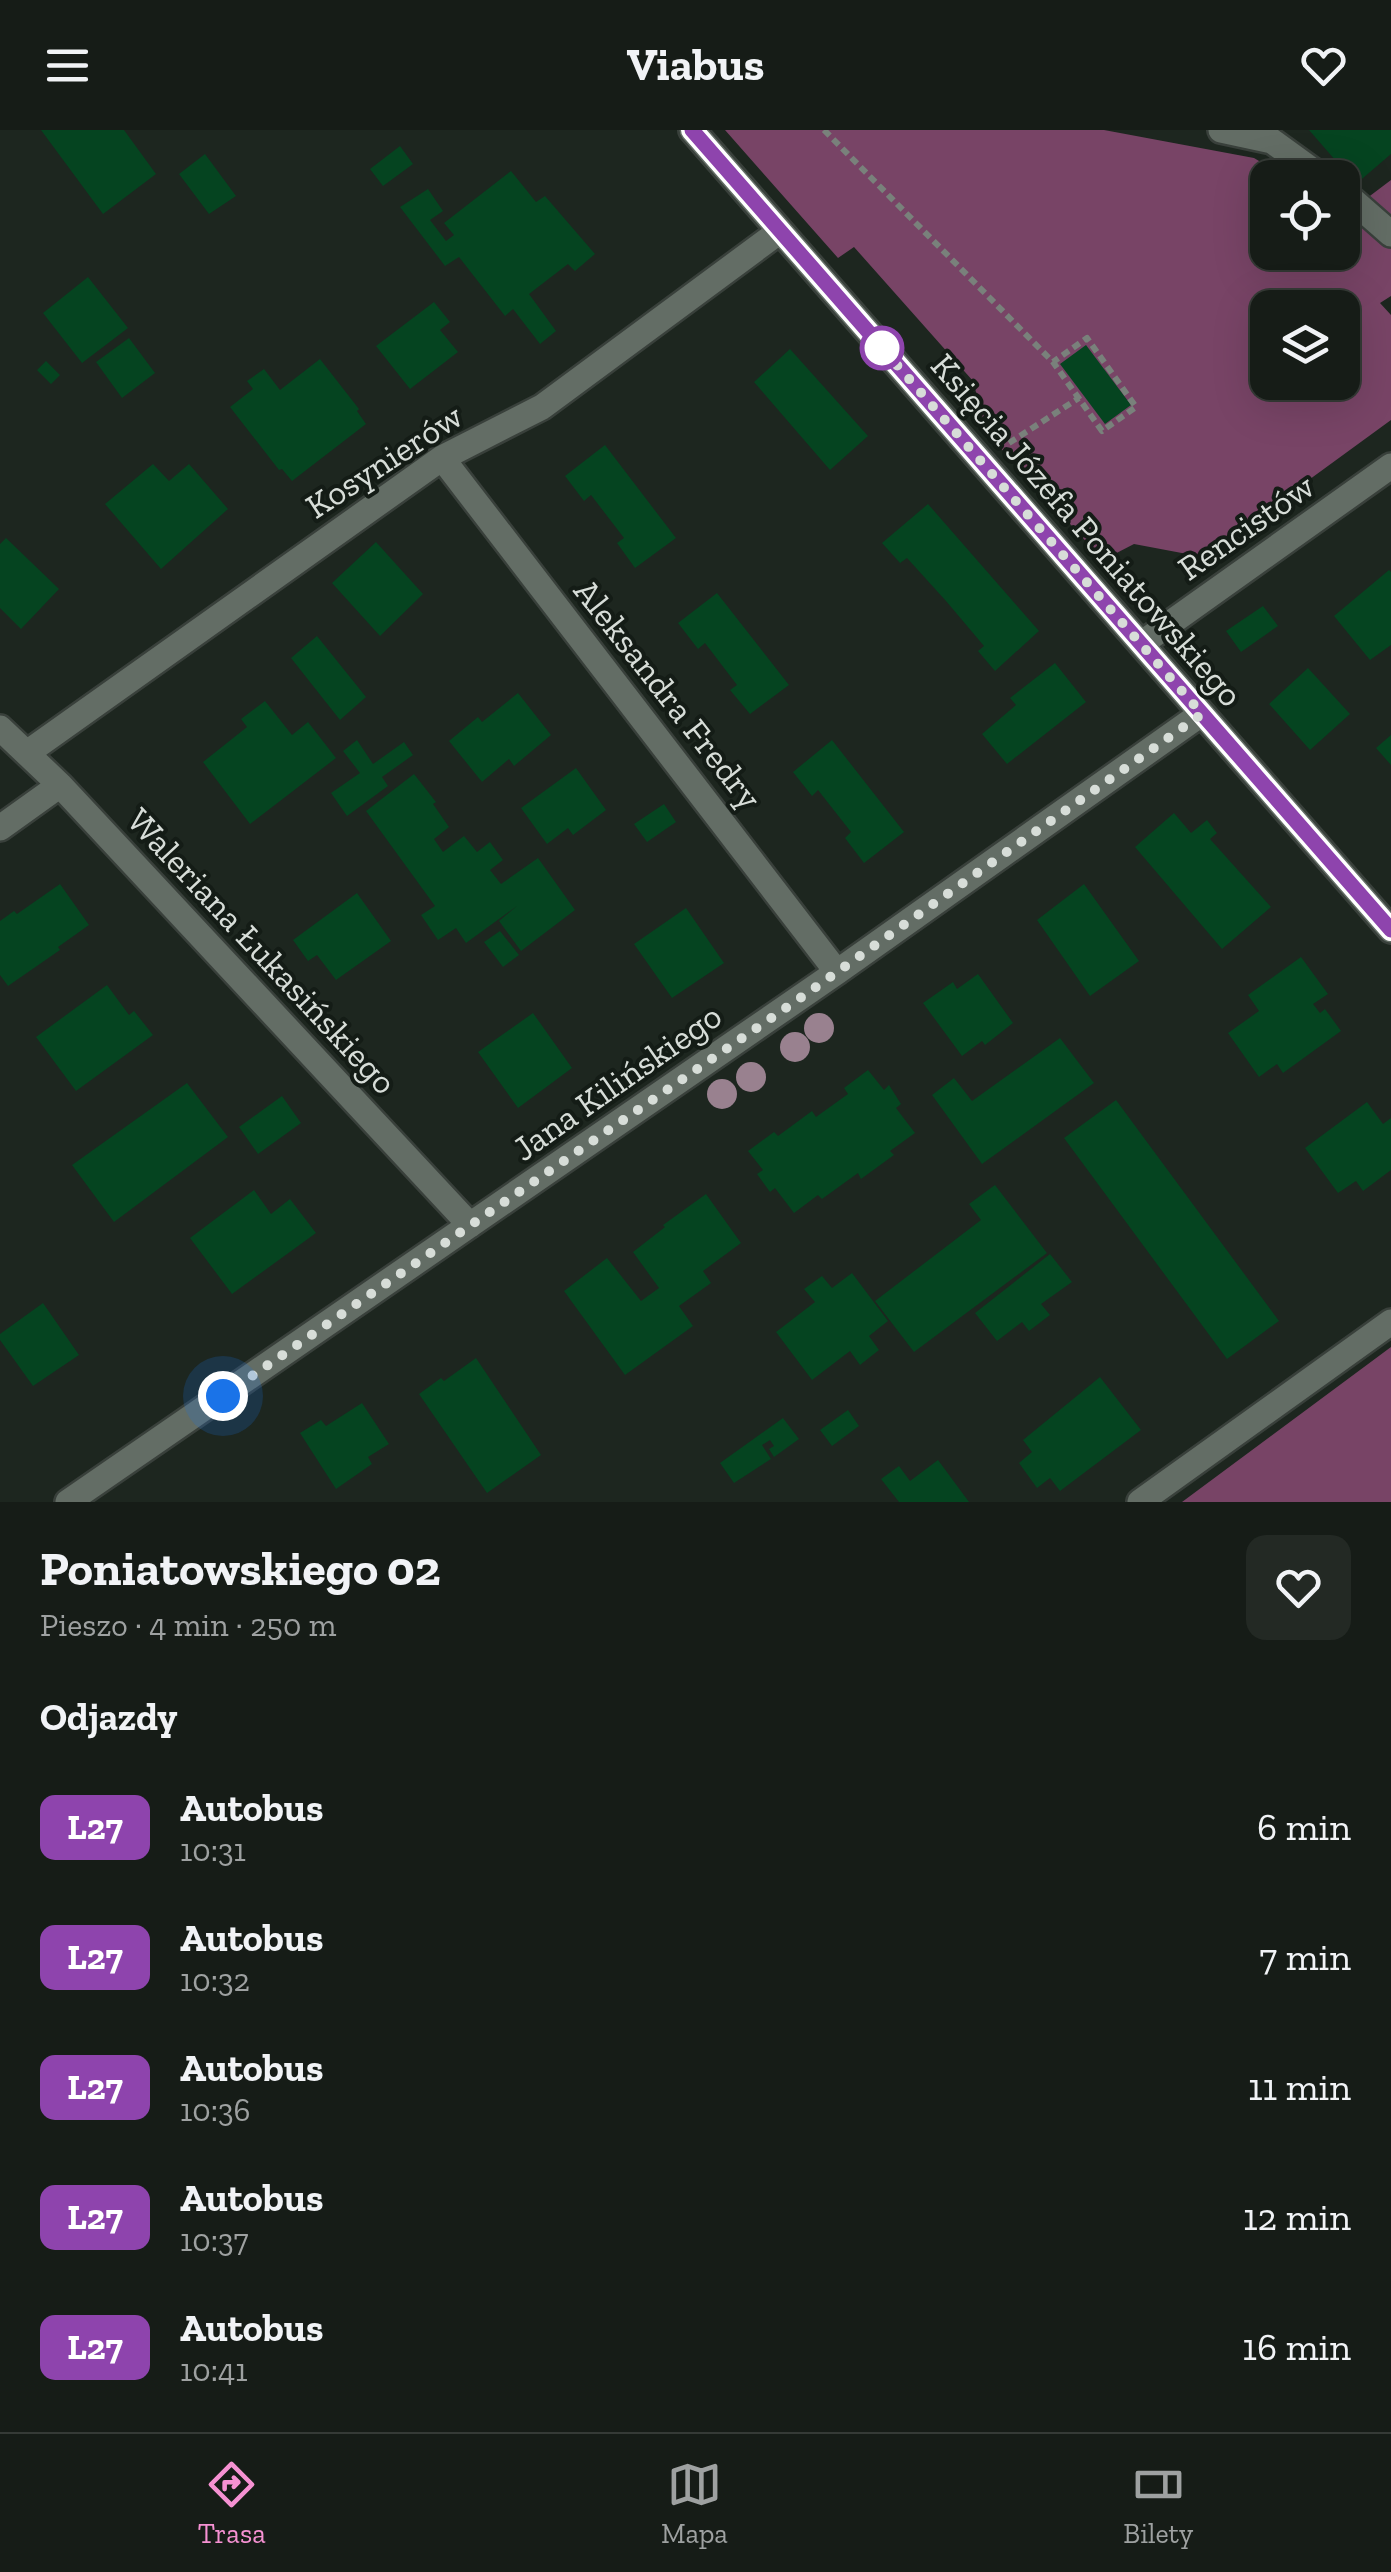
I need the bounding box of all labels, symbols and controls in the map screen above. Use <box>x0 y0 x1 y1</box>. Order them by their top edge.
icon: menu <box>40 38 95 93</box>
text: Viabus <box>627 38 764 92</box>
icon: heart <box>1296 38 1351 93</box>
map controls <box>1250 160 1360 400</box>
button: locate <box>1250 160 1360 270</box>
button: layers <box>1250 290 1360 400</box>
unlabelled marker <box>861 327 903 369</box>
street label: Księcia Józefa Poniatowskiego <box>922 345 1252 715</box>
street label: Kosynierów <box>298 395 470 527</box>
street label: Rencistów <box>1170 465 1322 589</box>
street label: Aleksandra Fredry <box>565 571 771 817</box>
street label: Waleriana Łukasińskiego <box>118 799 406 1103</box>
street label: Jana Kilińskiego <box>505 994 729 1170</box>
your location <box>198 1371 248 1421</box>
button: heart <box>1246 1535 1351 1640</box>
text: Poniatowskiego 02 <box>40 1540 440 1597</box>
text: Pieszo · 4 min · 250 m <box>40 1606 336 1644</box>
text: Odjazdy <box>40 1694 178 1740</box>
text: Autobus <box>180 1785 323 1831</box>
text: 6 min <box>1257 1804 1351 1850</box>
text: L27 <box>67 1806 123 1848</box>
text: 10:31 <box>180 1831 246 1869</box>
text: Autobus <box>180 1915 323 1961</box>
text: 7 min <box>1259 1934 1351 1980</box>
text: L27 <box>67 1936 123 1978</box>
text: 10:32 <box>180 1961 250 1999</box>
text: Autobus <box>180 2045 323 2091</box>
text: 11 min <box>1248 2064 1351 2110</box>
text: L27 <box>67 2066 123 2108</box>
text: 10:36 <box>180 2091 251 2129</box>
text: Autobus <box>180 2175 323 2221</box>
text: 12 min <box>1243 2194 1351 2240</box>
text: L27 <box>67 2196 123 2238</box>
text: 10:37 <box>180 2221 249 2259</box>
text: Autobus <box>180 2305 323 2351</box>
text: 16 min <box>1242 2324 1351 2370</box>
text: L27 <box>67 2326 123 2368</box>
text: 10:41 <box>180 2351 248 2389</box>
tab: Trasa <box>198 2457 266 2550</box>
tab: Mapa <box>661 2457 728 2550</box>
tab: Bilety <box>1123 2457 1193 2550</box>

